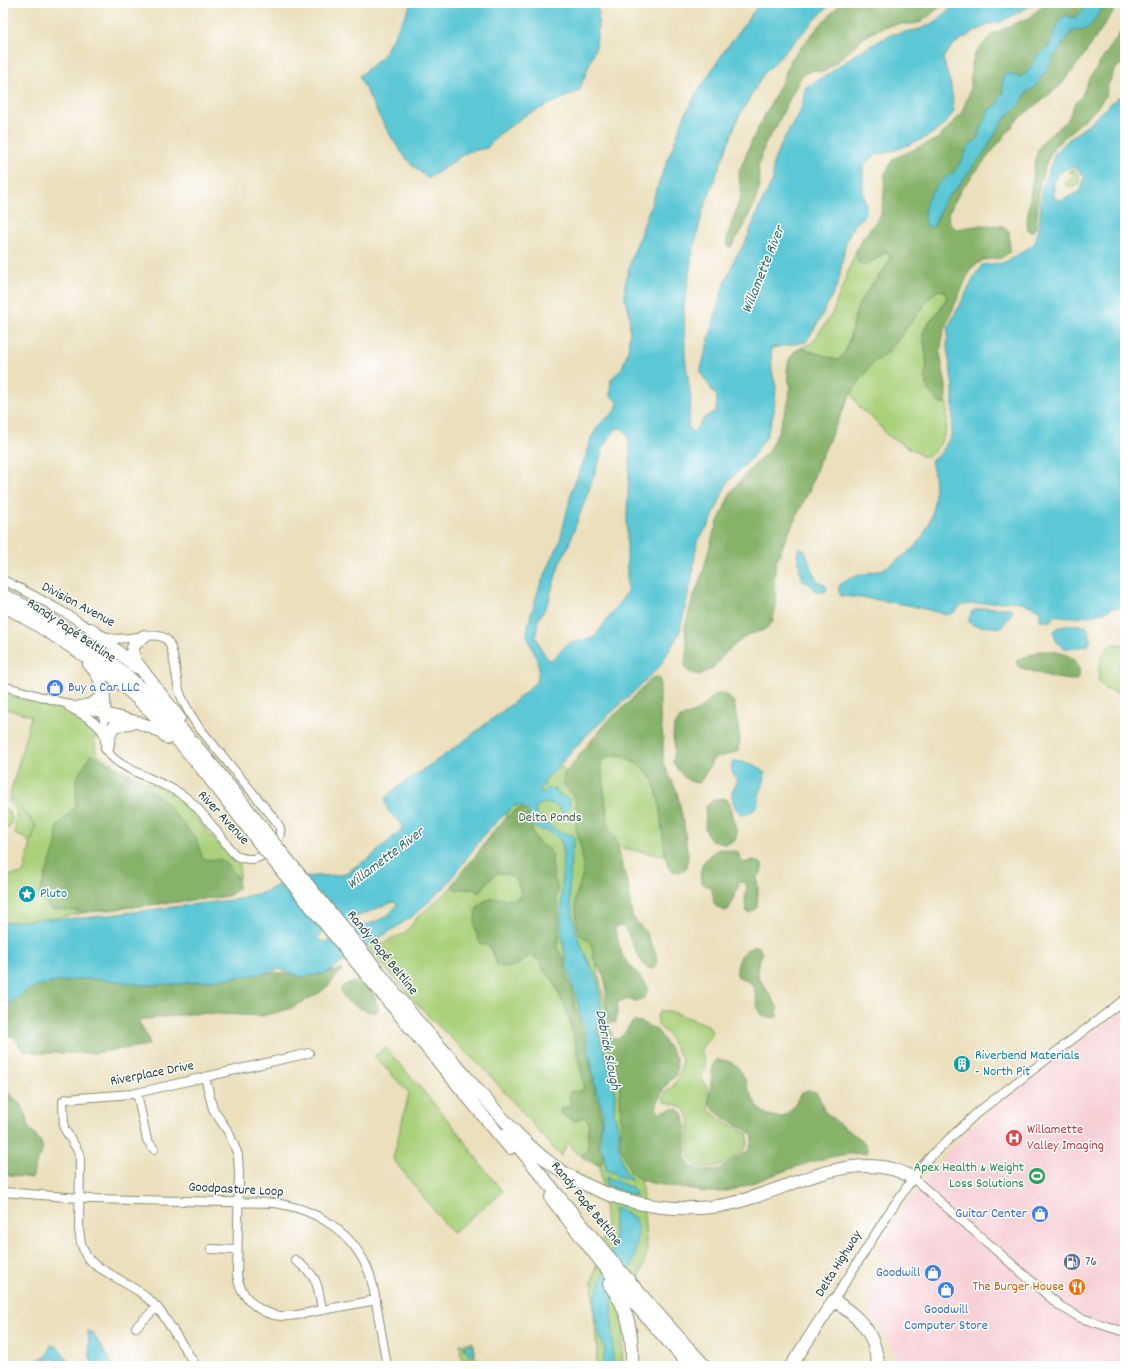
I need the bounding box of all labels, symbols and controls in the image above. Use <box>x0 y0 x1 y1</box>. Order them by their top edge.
water label: Willamette River <box>737 222 792 317</box>
street label: Division Avenue <box>38 577 118 633</box>
street label: Randy Papé Beltline <box>22 594 120 668</box>
shop icon: Buy a Car LLC <box>45 678 65 698</box>
place label: Buy a Car LLC <box>68 678 140 698</box>
street label: River Avenue <box>192 786 254 850</box>
park label: Delta Ponds <box>518 808 582 828</box>
water label: Willamette River <box>343 822 431 895</box>
place icon: Pluto <box>17 884 37 904</box>
place label: Pluto <box>40 884 67 904</box>
street label: Randy Papé Beltline <box>342 906 422 1000</box>
water label: Debrick Slough <box>588 1008 626 1093</box>
place label: Riverbend Materials - North Pit <box>975 1046 1080 1082</box>
building icon: Riverbend Materials - North Pit <box>952 1054 972 1074</box>
street label: Riverplace Drive <box>108 1056 196 1092</box>
place label: Willamette Valley Imaging <box>1027 1120 1104 1156</box>
hospital icon: Willamette Valley Imaging <box>1004 1128 1024 1148</box>
street label: Randy Papé Beltline <box>546 1157 626 1251</box>
place label: Apex Health & Weight Loss Solutions <box>913 1158 1024 1194</box>
sports icon: Apex Health & Weight Loss Solutions <box>1027 1166 1047 1186</box>
street label: Goodpasture Loop <box>188 1178 284 1202</box>
place label: Guitar Center <box>955 1204 1028 1224</box>
shop icon: Guitar Center <box>1030 1204 1050 1224</box>
street label: Delta Highway <box>811 1227 868 1301</box>
fuel station icon: 76 <box>1062 1252 1082 1272</box>
place label: 76 <box>1085 1252 1097 1272</box>
place label: Goodwill <box>876 1263 921 1283</box>
shop icon: Goodwill <box>923 1263 943 1283</box>
place label: The Burger House <box>973 1277 1064 1297</box>
restaurant icon: The Burger House <box>1067 1277 1087 1297</box>
shop icon: Goodwill Computer Store <box>936 1280 956 1300</box>
place label: Goodwill Computer Store <box>904 1300 988 1336</box>

